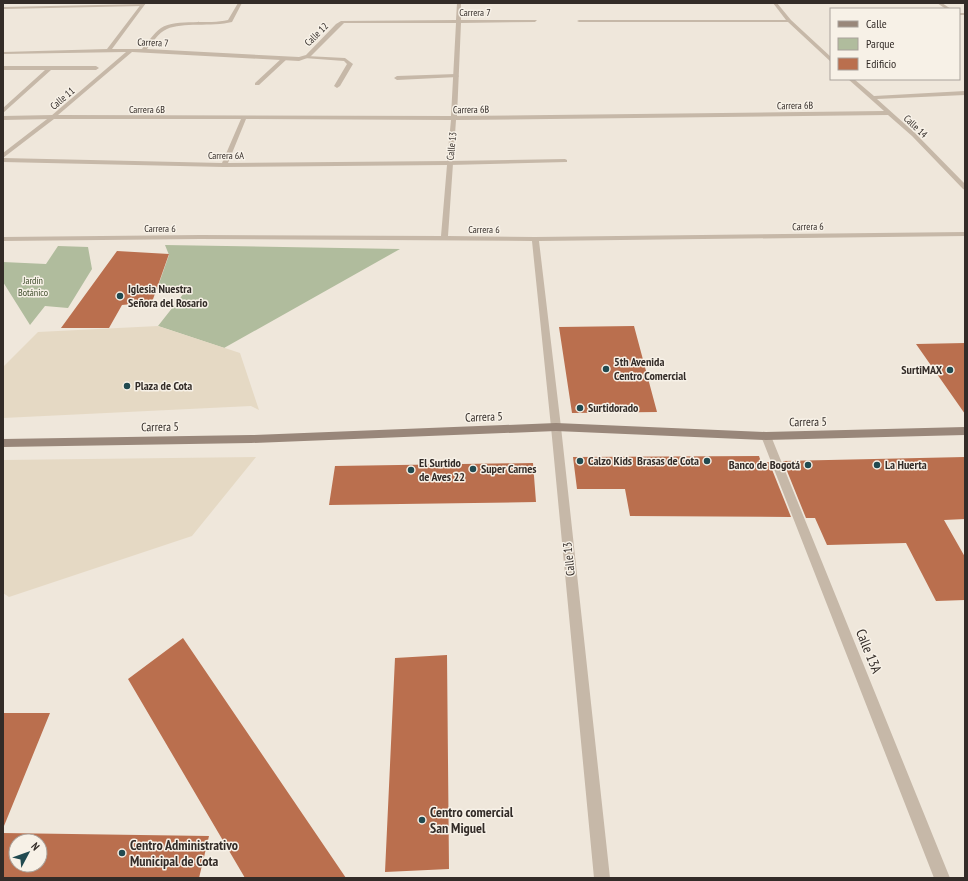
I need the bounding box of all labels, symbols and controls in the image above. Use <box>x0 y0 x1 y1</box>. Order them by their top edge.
street label: Carrera 7 <box>459 6 491 19</box>
legend <box>830 8 960 80</box>
text: Calle <box>866 16 887 31</box>
street label: Calle 12 <box>302 20 331 49</box>
street label: Carrera 7 <box>137 35 169 50</box>
text: Parque <box>866 36 895 51</box>
text: Edificio <box>866 56 896 71</box>
street label: Calle 11 <box>47 84 77 113</box>
street label: Carrera 6B <box>777 99 813 112</box>
street label: Carrera 6B <box>129 103 165 116</box>
street label: Carrera 6B <box>453 103 489 116</box>
street label: Calle 14 <box>901 112 931 141</box>
street label: Calle 13 <box>444 131 459 161</box>
street label: Carrera 6A <box>208 149 244 162</box>
street label: Carrera 6 <box>792 220 824 233</box>
street label: Carrera 6 <box>144 222 176 235</box>
street label: Carrera 6 <box>468 223 500 236</box>
park label: Jardín Botánico <box>18 274 48 299</box>
place label: Iglesia Nuestra Señora del Rosario <box>128 281 208 310</box>
marker: Iglesia Nuestra Señora del Rosario <box>115 291 125 301</box>
place label: 5th Avenida Centro Comercial <box>614 354 686 383</box>
place label: SurtiMAX <box>901 362 943 377</box>
marker: 5th Avenida Centro Comercial <box>601 364 611 374</box>
marker: SurtiMAX <box>945 365 955 375</box>
place label: Plaza de Cota <box>135 378 192 393</box>
marker: Plaza de Cota <box>122 381 132 391</box>
place label: Surtidorado <box>588 400 639 415</box>
marker: Surtidorado <box>575 403 585 413</box>
street label: Carrera 5 <box>465 408 503 425</box>
street label: Carrera 5 <box>789 414 827 429</box>
street label: Carrera 5 <box>141 419 179 434</box>
place label: Calzo Kids <box>588 453 632 468</box>
place label: Brasas de Cota <box>637 453 699 468</box>
place label: El Surtido de Aves 22 <box>419 455 465 484</box>
marker: Calzo Kids <box>575 456 585 466</box>
marker: Brasas de Cota <box>702 456 712 466</box>
place label: Banco de Bogotá <box>729 457 800 472</box>
place label: La Huerta <box>885 457 927 472</box>
marker: Banco de Bogotá <box>803 460 813 470</box>
marker: La Huerta <box>872 460 882 470</box>
place label: Super Carnes <box>481 461 537 476</box>
marker: Super Carnes <box>468 464 478 474</box>
marker: El Surtido de Aves 22 <box>406 465 416 475</box>
street label: Calle 13 <box>559 541 578 577</box>
street label: Calle 13A <box>852 626 886 676</box>
place label: Centro comercial San Miguel <box>430 803 514 837</box>
marker: Centro comercial San Miguel <box>417 815 427 825</box>
north arrow <box>8 833 48 873</box>
place label: Centro Administrativo Municipal de Cota <box>130 836 238 870</box>
text: N <box>28 840 43 853</box>
marker: Centro Administrativo Municipal de Cota <box>117 848 127 858</box>

